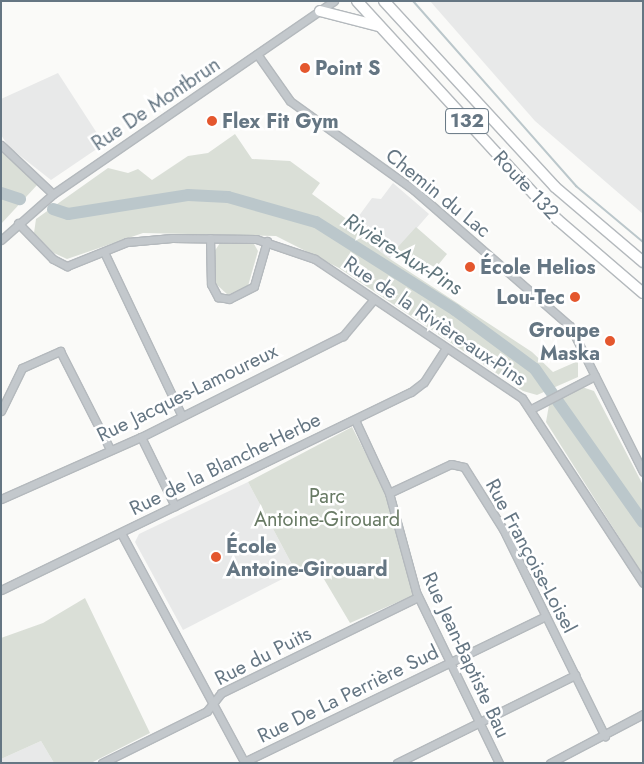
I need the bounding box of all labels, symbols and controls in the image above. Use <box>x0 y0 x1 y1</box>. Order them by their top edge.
street label: Rue De Montbrun <box>87 52 225 156</box>
place label: Point S <box>315 56 381 80</box>
marker: Point S <box>299 62 311 74</box>
road number: 132 <box>444 104 490 138</box>
place label: Flex Fit Gym <box>222 109 339 133</box>
marker: Flex Fit Gym <box>206 115 218 127</box>
street label: Chemin du Lac <box>381 143 495 243</box>
street label: Route 132 <box>488 146 564 224</box>
water label: Rivière-Aux-Pins <box>339 208 467 300</box>
street label: Rue de la Rivière-aux-Pins <box>339 251 531 391</box>
place label: École Helios <box>480 255 596 279</box>
marker: École Helios <box>464 261 476 273</box>
place label: Lou-Tec <box>496 285 565 309</box>
marker: Lou-Tec <box>569 291 581 303</box>
place label: Groupe Maska <box>529 318 600 365</box>
marker: Groupe Maska <box>604 335 616 347</box>
street label: Rue Jacques-Lamoureux <box>93 339 281 447</box>
street label: Rue de la Blanche-Herbe <box>126 407 324 521</box>
street label: Rue Françoise-Loisel <box>480 475 582 637</box>
park label: Parc Antoine-Girouard <box>254 484 400 531</box>
place label: École Antoine-Girouard <box>226 534 388 581</box>
marker: École Antoine-Girouard <box>210 551 222 563</box>
street label: Rue Jean-Baptiste Bau <box>417 568 515 742</box>
street label: Rue du Puits <box>211 621 315 691</box>
street label: Rue De La Perrière Sud <box>254 640 442 748</box>

